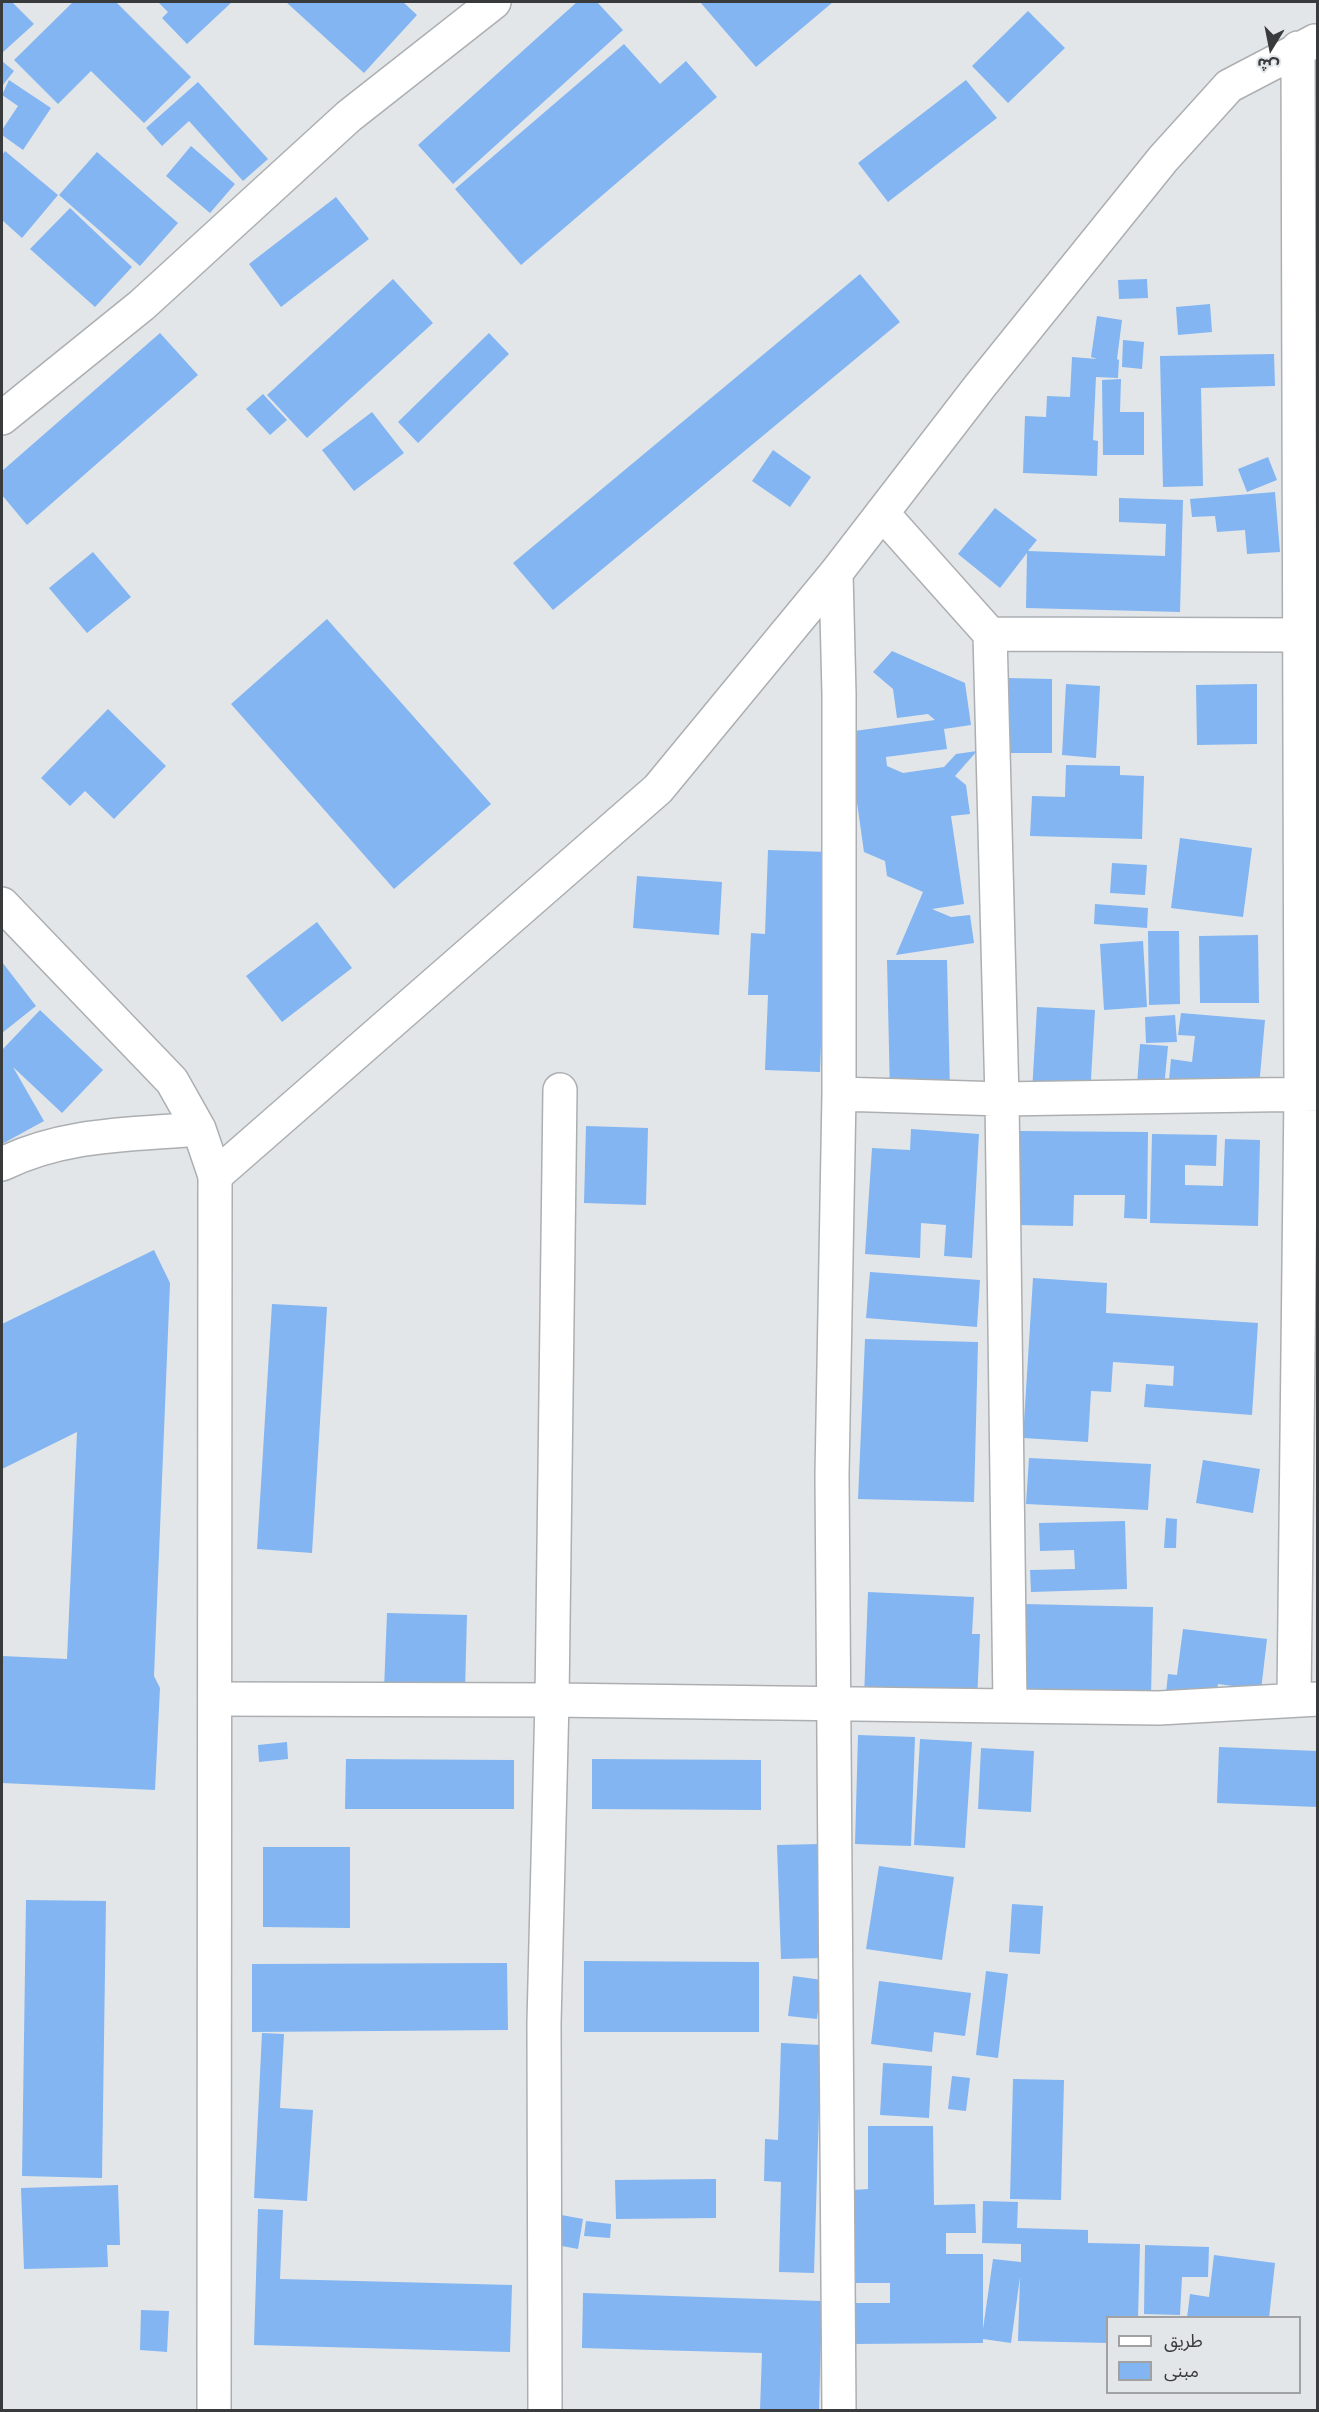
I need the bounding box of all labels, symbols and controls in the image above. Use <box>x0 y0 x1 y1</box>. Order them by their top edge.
north arrow <box>1241 18 1301 78</box>
text: ش <box>1255 55 1280 77</box>
legend <box>1106 2316 1301 2394</box>
text: طريق <box>1164 2329 1203 2351</box>
text: مبنى <box>1164 2359 1199 2381</box>

